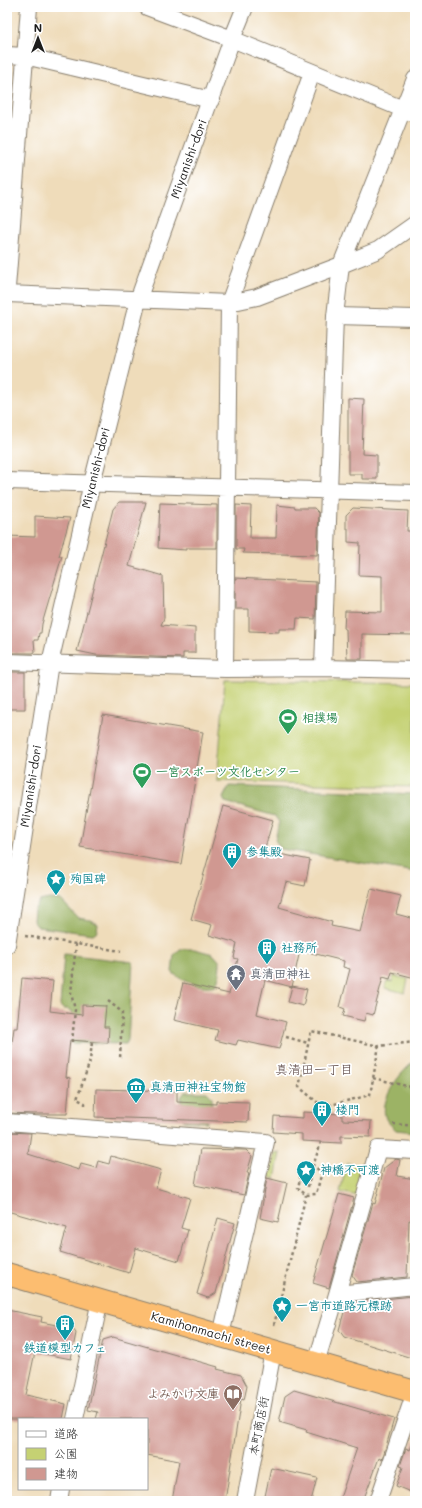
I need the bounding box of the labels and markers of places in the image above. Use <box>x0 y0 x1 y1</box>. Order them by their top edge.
sports icon: 相撲場 <box>277 707 299 735</box>
place label: 相撲場 <box>302 709 338 725</box>
sports icon: 一宮スポーツ文化センター <box>131 761 153 789</box>
place label: 一宮スポーツ文化センター <box>156 763 300 779</box>
building icon: 参集殿 <box>221 841 243 869</box>
place label: 参集殿 <box>246 843 282 859</box>
place icon: 殉国碑 <box>45 868 67 896</box>
place label: 殉国碑 <box>70 870 106 886</box>
building icon: 社務所 <box>256 937 278 965</box>
place label: 社務所 <box>281 939 318 955</box>
temple icon: 真清田神社 <box>225 963 247 991</box>
place label: 真清田神社 <box>250 965 310 981</box>
museum icon: 真清田神社宝物館 <box>125 1076 147 1104</box>
place label: 真清田神社宝物館 <box>150 1078 246 1094</box>
building icon: 楼門 <box>311 1099 333 1127</box>
place label: 楼門 <box>336 1101 360 1117</box>
place icon: 神橋不可渡 <box>295 1159 317 1187</box>
place label: 神橋不可渡 <box>320 1161 380 1177</box>
place icon: 一宮市道路元標跡 <box>271 1295 293 1323</box>
place label: 一宮市道路元標跡 <box>296 1297 392 1313</box>
building icon: 鉄道模型カフェ <box>54 1313 76 1341</box>
place label: 鉄道模型カフェ <box>23 1339 107 1355</box>
library icon: よみかけ文庫 <box>222 1383 244 1411</box>
place label: よみかけ文庫 <box>147 1385 219 1401</box>

